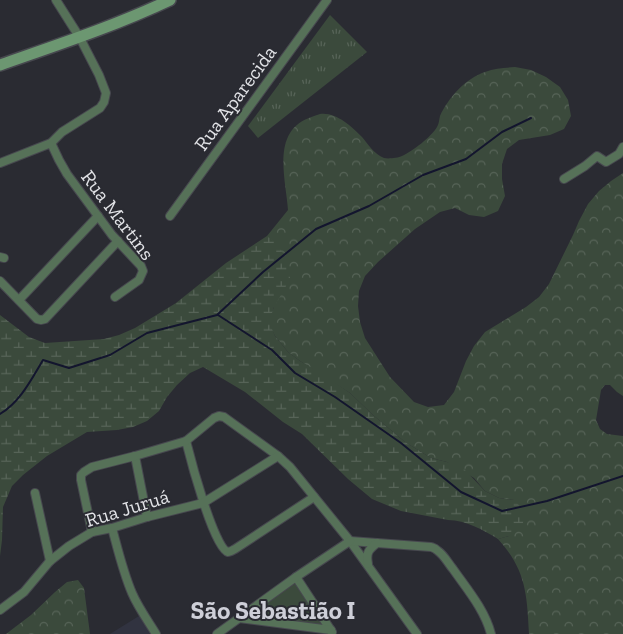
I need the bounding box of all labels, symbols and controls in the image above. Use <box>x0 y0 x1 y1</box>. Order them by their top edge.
street label: Rua Aparecida <box>189 41 281 155</box>
street label: Rua Martins <box>76 165 160 265</box>
street label: Rua Juruá <box>82 484 172 532</box>
district label: São Sebastião I <box>191 595 355 625</box>

